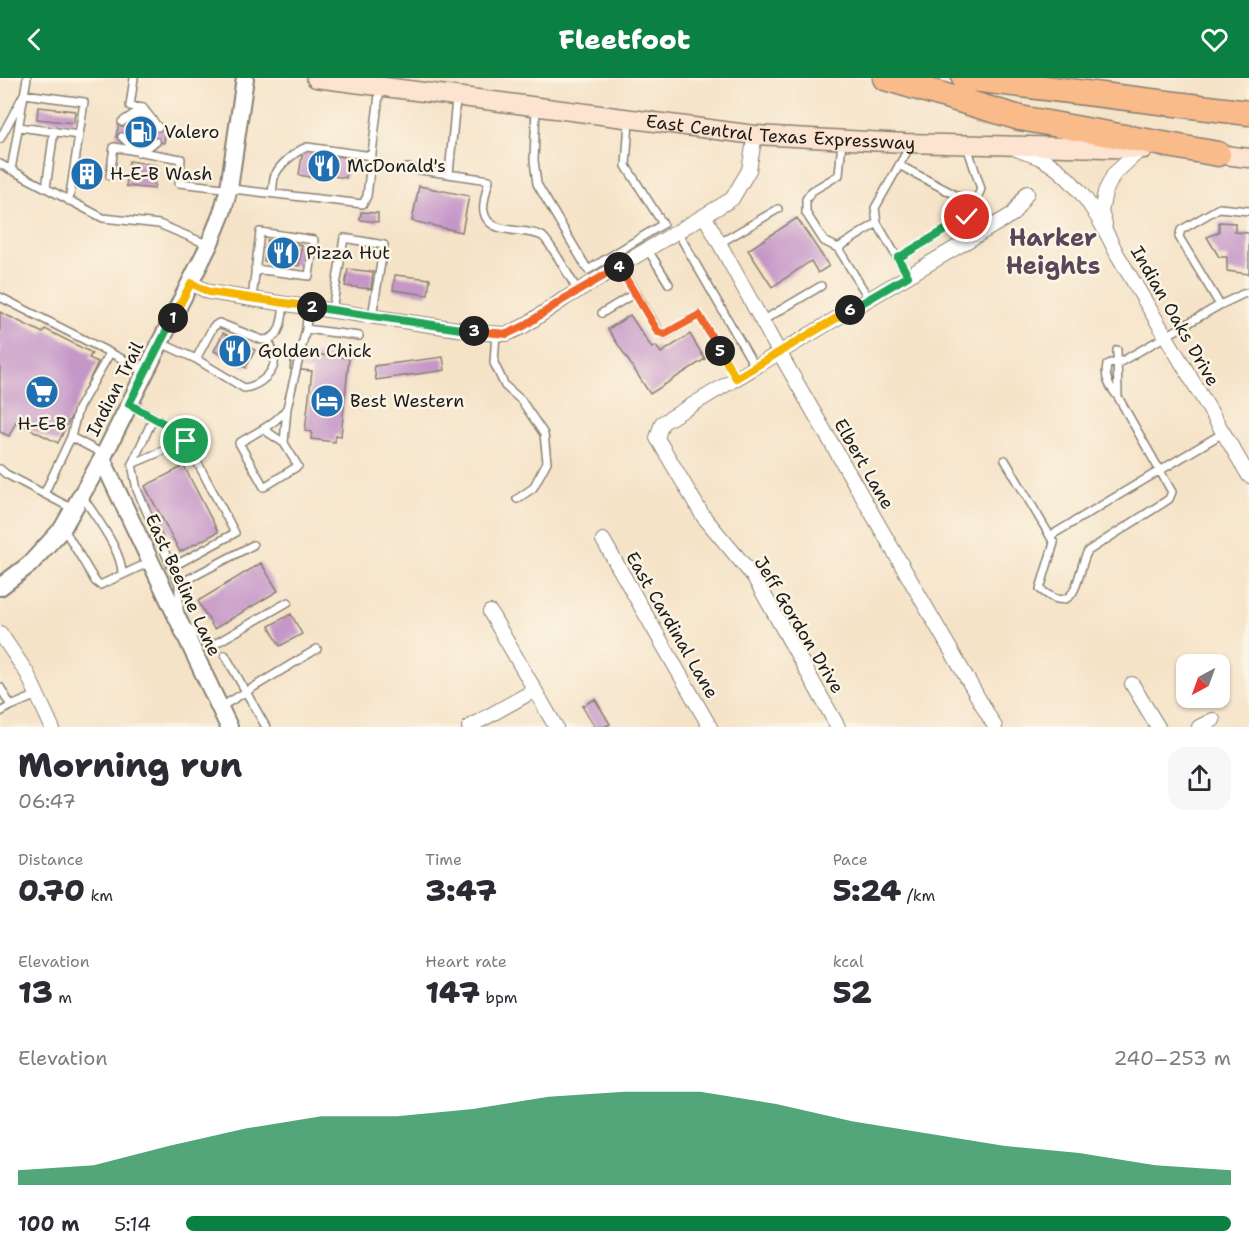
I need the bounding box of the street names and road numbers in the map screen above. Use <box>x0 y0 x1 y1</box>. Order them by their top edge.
street label: East Central Texas Expressway <box>645 109 916 155</box>
street label: Indian Oaks Drive <box>1125 241 1225 391</box>
street label: Indian Trail <box>81 337 149 440</box>
street label: Elbert Lane <box>828 414 900 514</box>
street label: East Beeline Lane <box>139 510 227 660</box>
street label: East Cardinal Lane <box>620 547 724 703</box>
street label: Jeff Gordon Drive <box>749 552 849 698</box>

